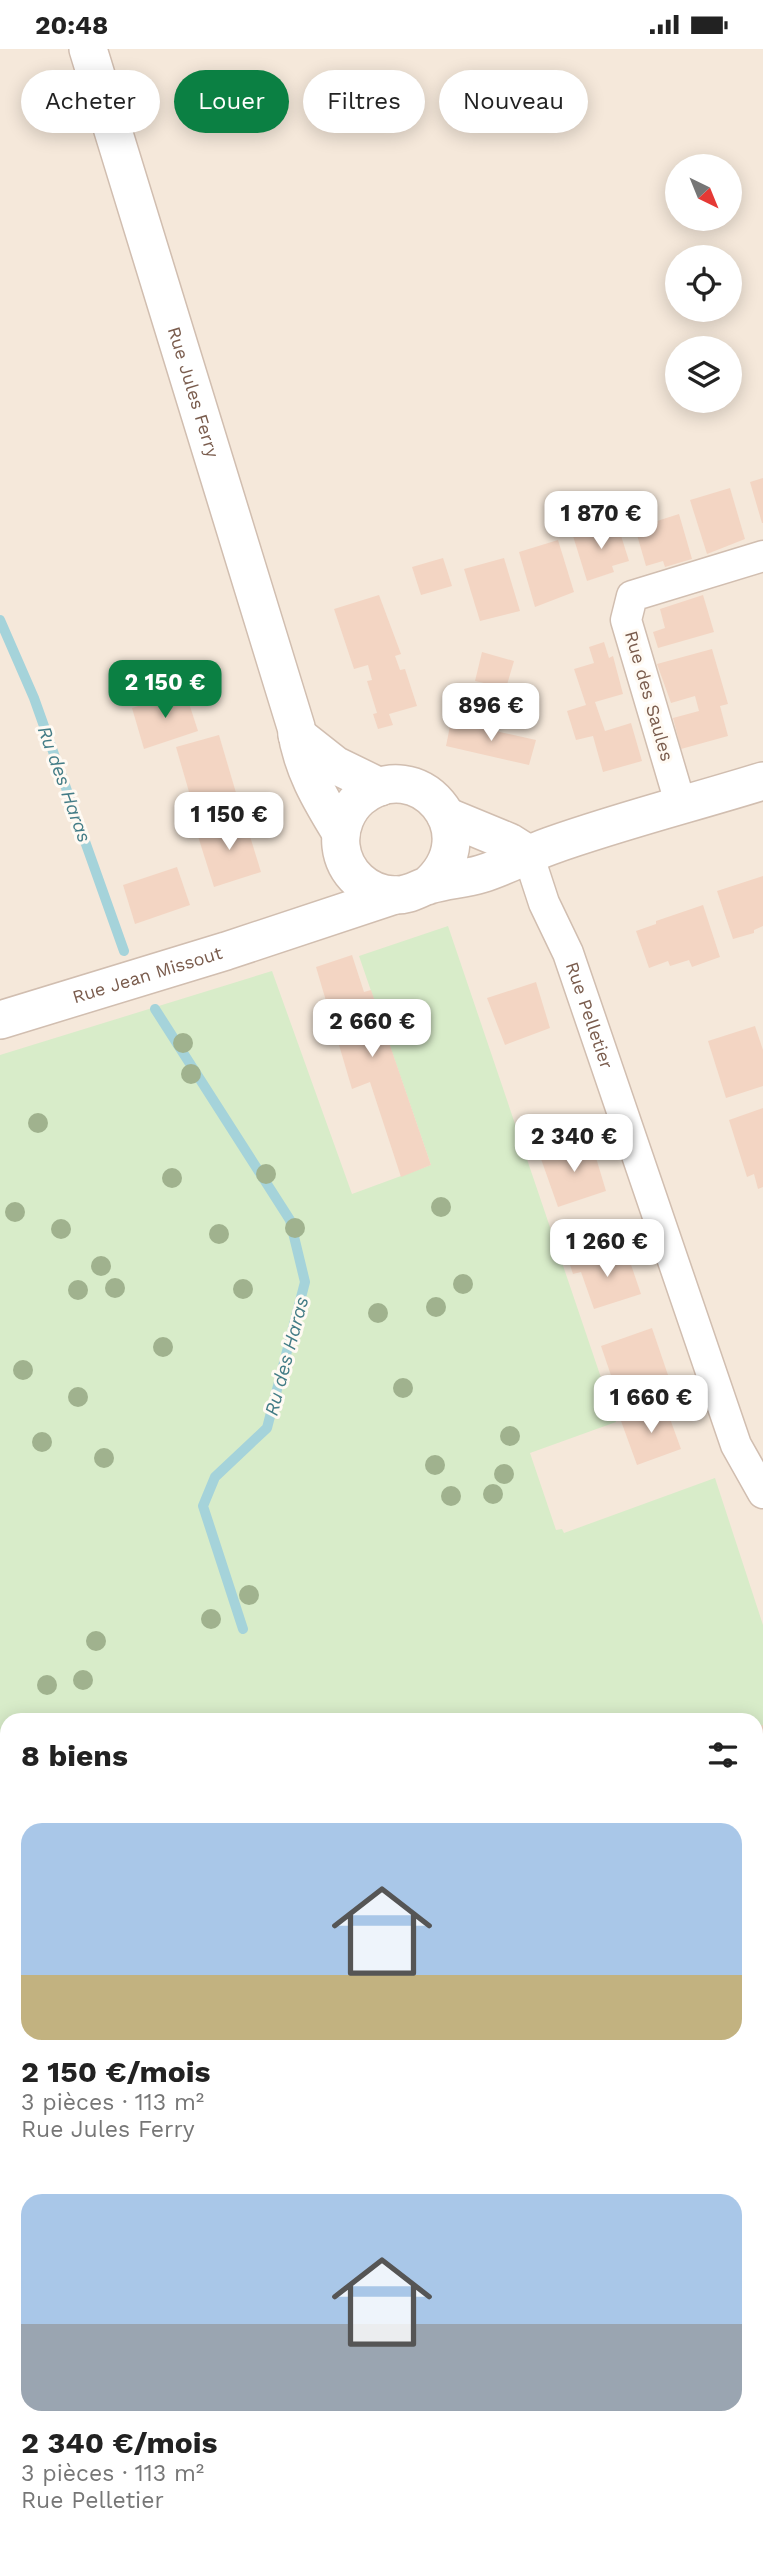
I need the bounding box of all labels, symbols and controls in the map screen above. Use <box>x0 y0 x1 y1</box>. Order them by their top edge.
text: 20:48 <box>35 10 108 40</box>
chip: Acheter <box>21 70 160 133</box>
chip: Louer <box>174 70 289 133</box>
chip: Filtres <box>303 70 425 133</box>
chip: Nouveau <box>439 70 588 133</box>
north arrow <box>665 154 742 231</box>
map controls <box>665 154 742 413</box>
button: locate <box>665 245 742 322</box>
street label: Rue Jules Ferry <box>164 324 224 461</box>
button: layers <box>665 336 742 413</box>
pin: 1 870 € <box>536 491 666 551</box>
text: 1 870 € <box>560 500 642 527</box>
street label: Rue des Saules <box>621 628 678 764</box>
pin: 2 150 € <box>100 661 230 720</box>
text: 2 150 € <box>125 669 205 696</box>
pin: 896 € <box>442 683 540 743</box>
text: 896 € <box>458 692 524 719</box>
water label: Ru des Haras <box>33 723 96 846</box>
pin: 1 150 € <box>164 793 294 852</box>
text: 1 150 € <box>190 801 268 828</box>
street label: Rue Jean Missout <box>70 942 225 1007</box>
street label: Rue Pelletier <box>562 959 618 1072</box>
pin: 2 660 € <box>307 999 437 1059</box>
text: 2 660 € <box>329 1008 415 1035</box>
pin: 2 340 € <box>509 1115 639 1174</box>
text: 2 340 € <box>531 1123 617 1150</box>
pin: 1 260 € <box>542 1219 672 1279</box>
text: 1 260 € <box>566 1228 648 1255</box>
water label: Ru des Haras <box>260 1294 313 1418</box>
pin: 1 660 € <box>586 1375 716 1435</box>
text: 1 660 € <box>610 1384 692 1411</box>
icon: filters <box>704 1736 742 1774</box>
text: 8 biens <box>21 1738 128 1773</box>
icon: home <box>319 1868 445 1994</box>
text: 2 150 €/mois <box>21 2054 211 2089</box>
text: 3 pièces · 113 m² <box>21 2089 204 2116</box>
text: Rue Jules Ferry <box>21 2116 195 2143</box>
icon: home <box>319 2239 445 2365</box>
text: 2 340 €/mois <box>21 2425 218 2460</box>
text: 3 pièces · 113 m² <box>21 2460 204 2487</box>
text: Rue Pelletier <box>21 2487 164 2514</box>

